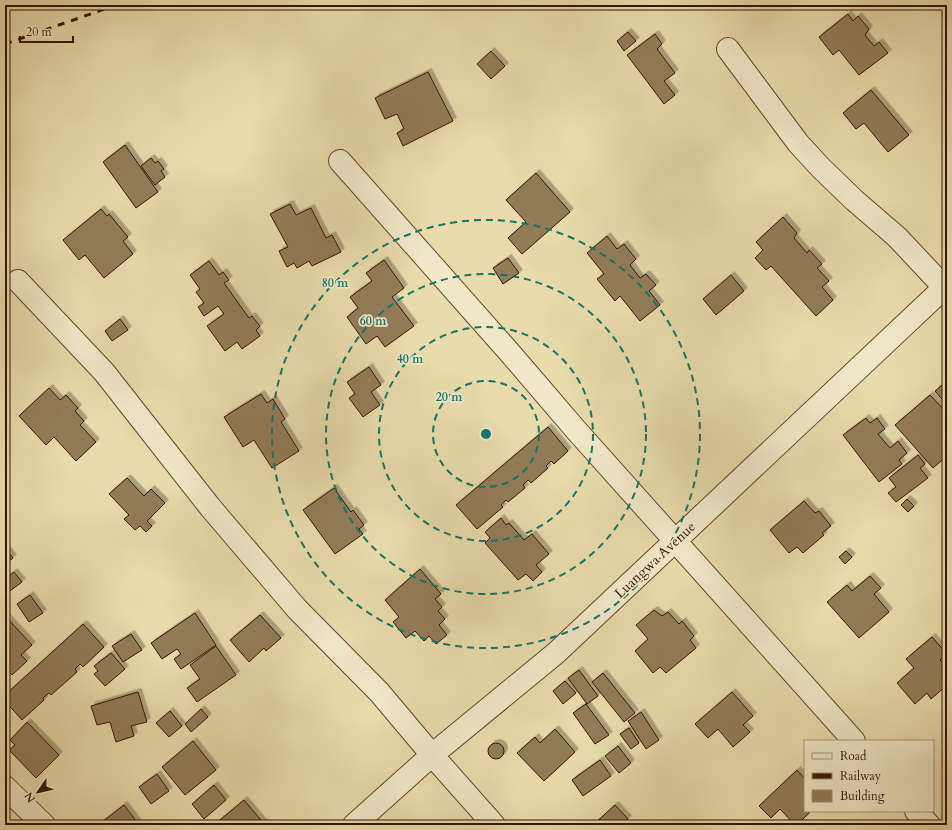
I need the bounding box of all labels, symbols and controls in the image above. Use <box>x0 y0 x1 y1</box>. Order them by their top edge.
scale bar <box>20 18 73 44</box>
text: 20 m <box>26 24 53 40</box>
text: 80 m <box>322 275 349 291</box>
text: 60 m <box>360 313 387 329</box>
text: 40 m <box>397 351 424 367</box>
text: 20 m <box>436 389 463 405</box>
centre of rings <box>479 427 493 441</box>
street label: Luangwa Avenue <box>610 517 700 603</box>
legend <box>804 740 934 812</box>
text: Road <box>840 748 867 764</box>
text: Railway <box>840 768 882 784</box>
north arrow <box>18 772 58 812</box>
text: Building <box>840 788 885 804</box>
text: N <box>21 789 39 805</box>

